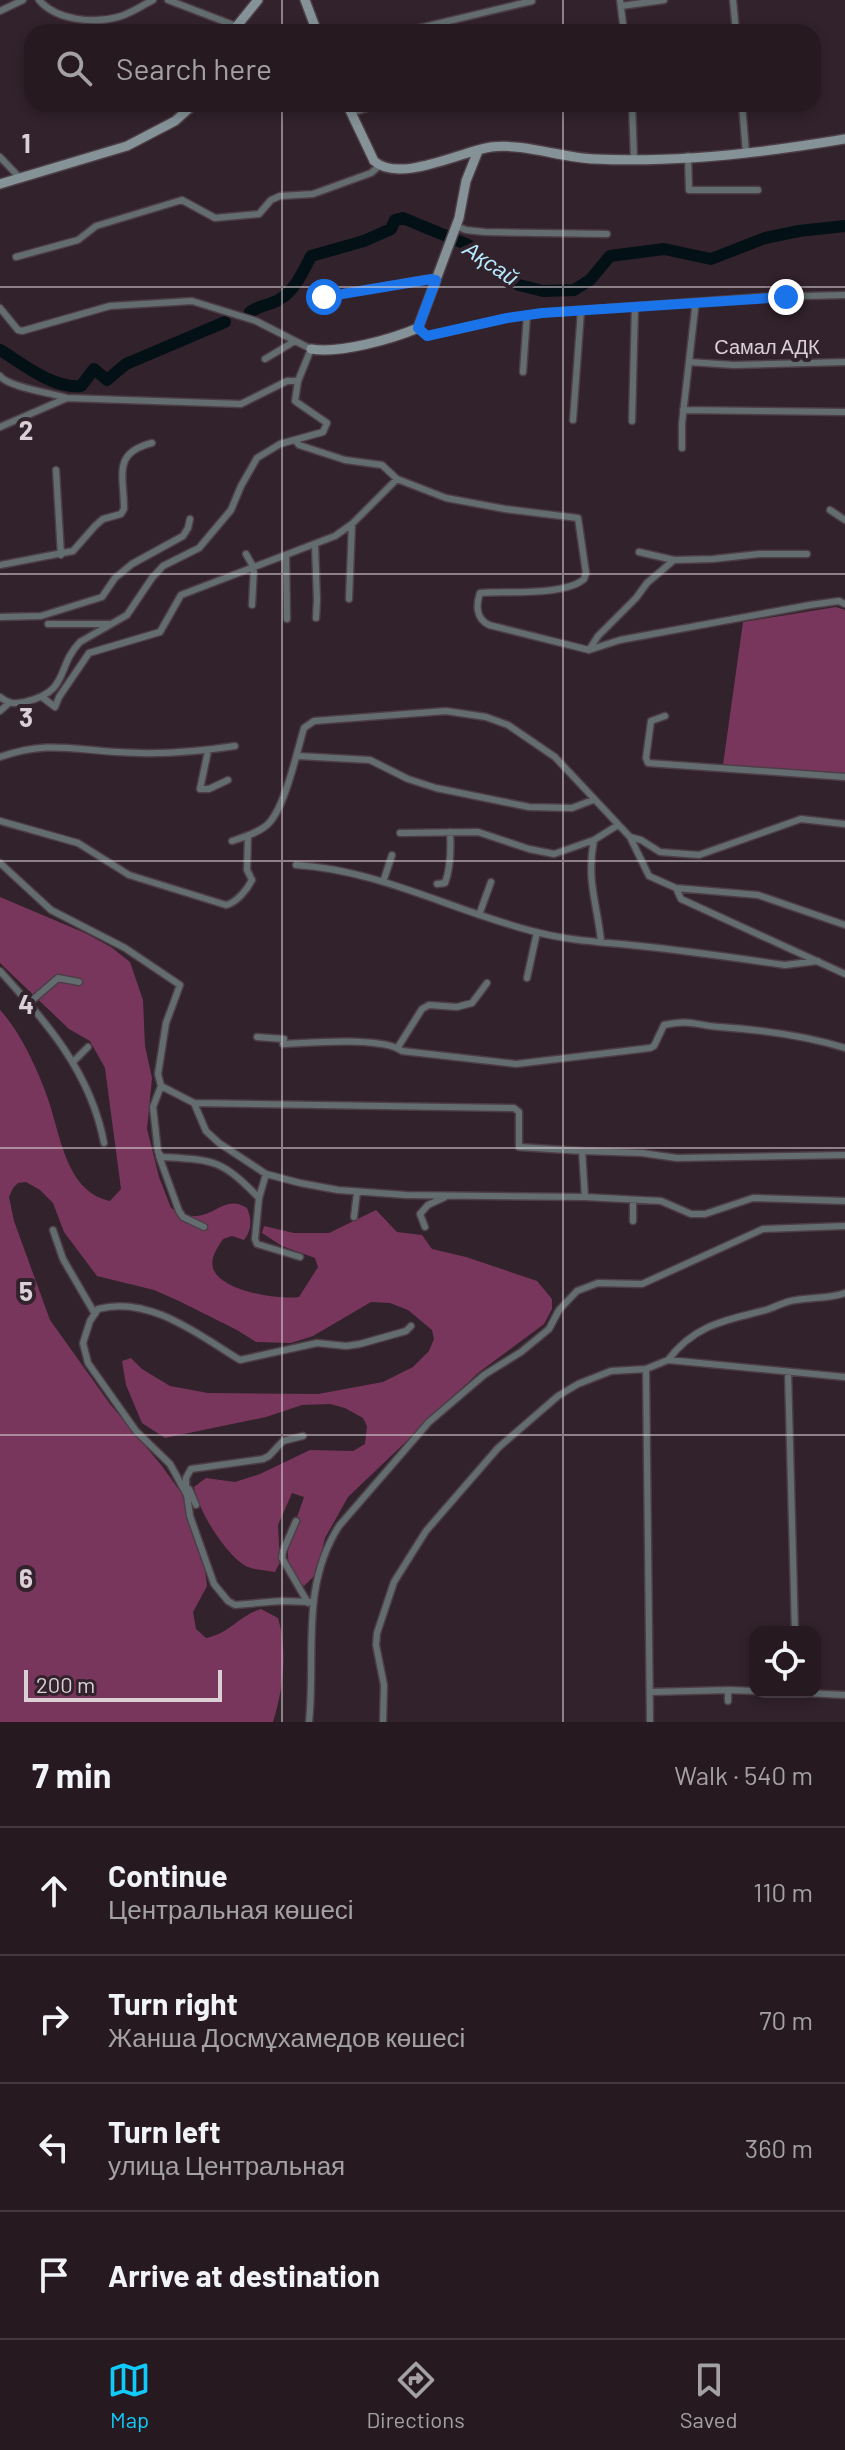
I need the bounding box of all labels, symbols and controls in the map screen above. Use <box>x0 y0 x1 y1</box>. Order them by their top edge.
search box <box>24 24 821 112</box>
icon: search <box>52 46 96 90</box>
text: Search here <box>116 50 272 86</box>
text: 1 <box>21 127 31 158</box>
water label: Ақсай <box>457 233 524 291</box>
route start <box>306 279 342 315</box>
route end <box>768 279 804 315</box>
street label: Самал АДК <box>714 334 820 358</box>
text: 2 <box>19 414 33 445</box>
text: 3 <box>19 701 33 732</box>
text: 4 <box>18 988 34 1019</box>
text: 5 <box>19 1275 33 1306</box>
text: 6 <box>19 1562 33 1593</box>
map controls <box>749 1626 821 1698</box>
button: locate <box>749 1626 821 1698</box>
scale bar <box>24 1666 222 1702</box>
text: 200 m <box>36 1671 95 1697</box>
text: 7 min <box>32 1754 111 1795</box>
text: Walk · 540 m <box>674 1759 813 1790</box>
text: Continue <box>108 1857 228 1893</box>
icon: ahead <box>32 1869 76 1913</box>
text: 110 m <box>753 1876 813 1907</box>
text: Центральная көшесі <box>108 1893 354 1924</box>
text: Turn right <box>108 1985 238 2021</box>
icon: right <box>32 1997 76 2041</box>
text: 70 m <box>759 2004 813 2035</box>
text: Жанша Досмұхамедов көшесі <box>108 2021 465 2052</box>
text: Turn left <box>108 2113 221 2149</box>
icon: left <box>32 2125 76 2169</box>
text: 360 m <box>745 2132 813 2163</box>
text: улица Центральная <box>108 2149 345 2180</box>
icon: arrive <box>32 2253 76 2297</box>
text: Arrive at destination <box>108 2257 380 2293</box>
tab: Map <box>107 2358 151 2432</box>
tab: Directions <box>366 2358 465 2432</box>
tab: Saved <box>680 2358 737 2432</box>

